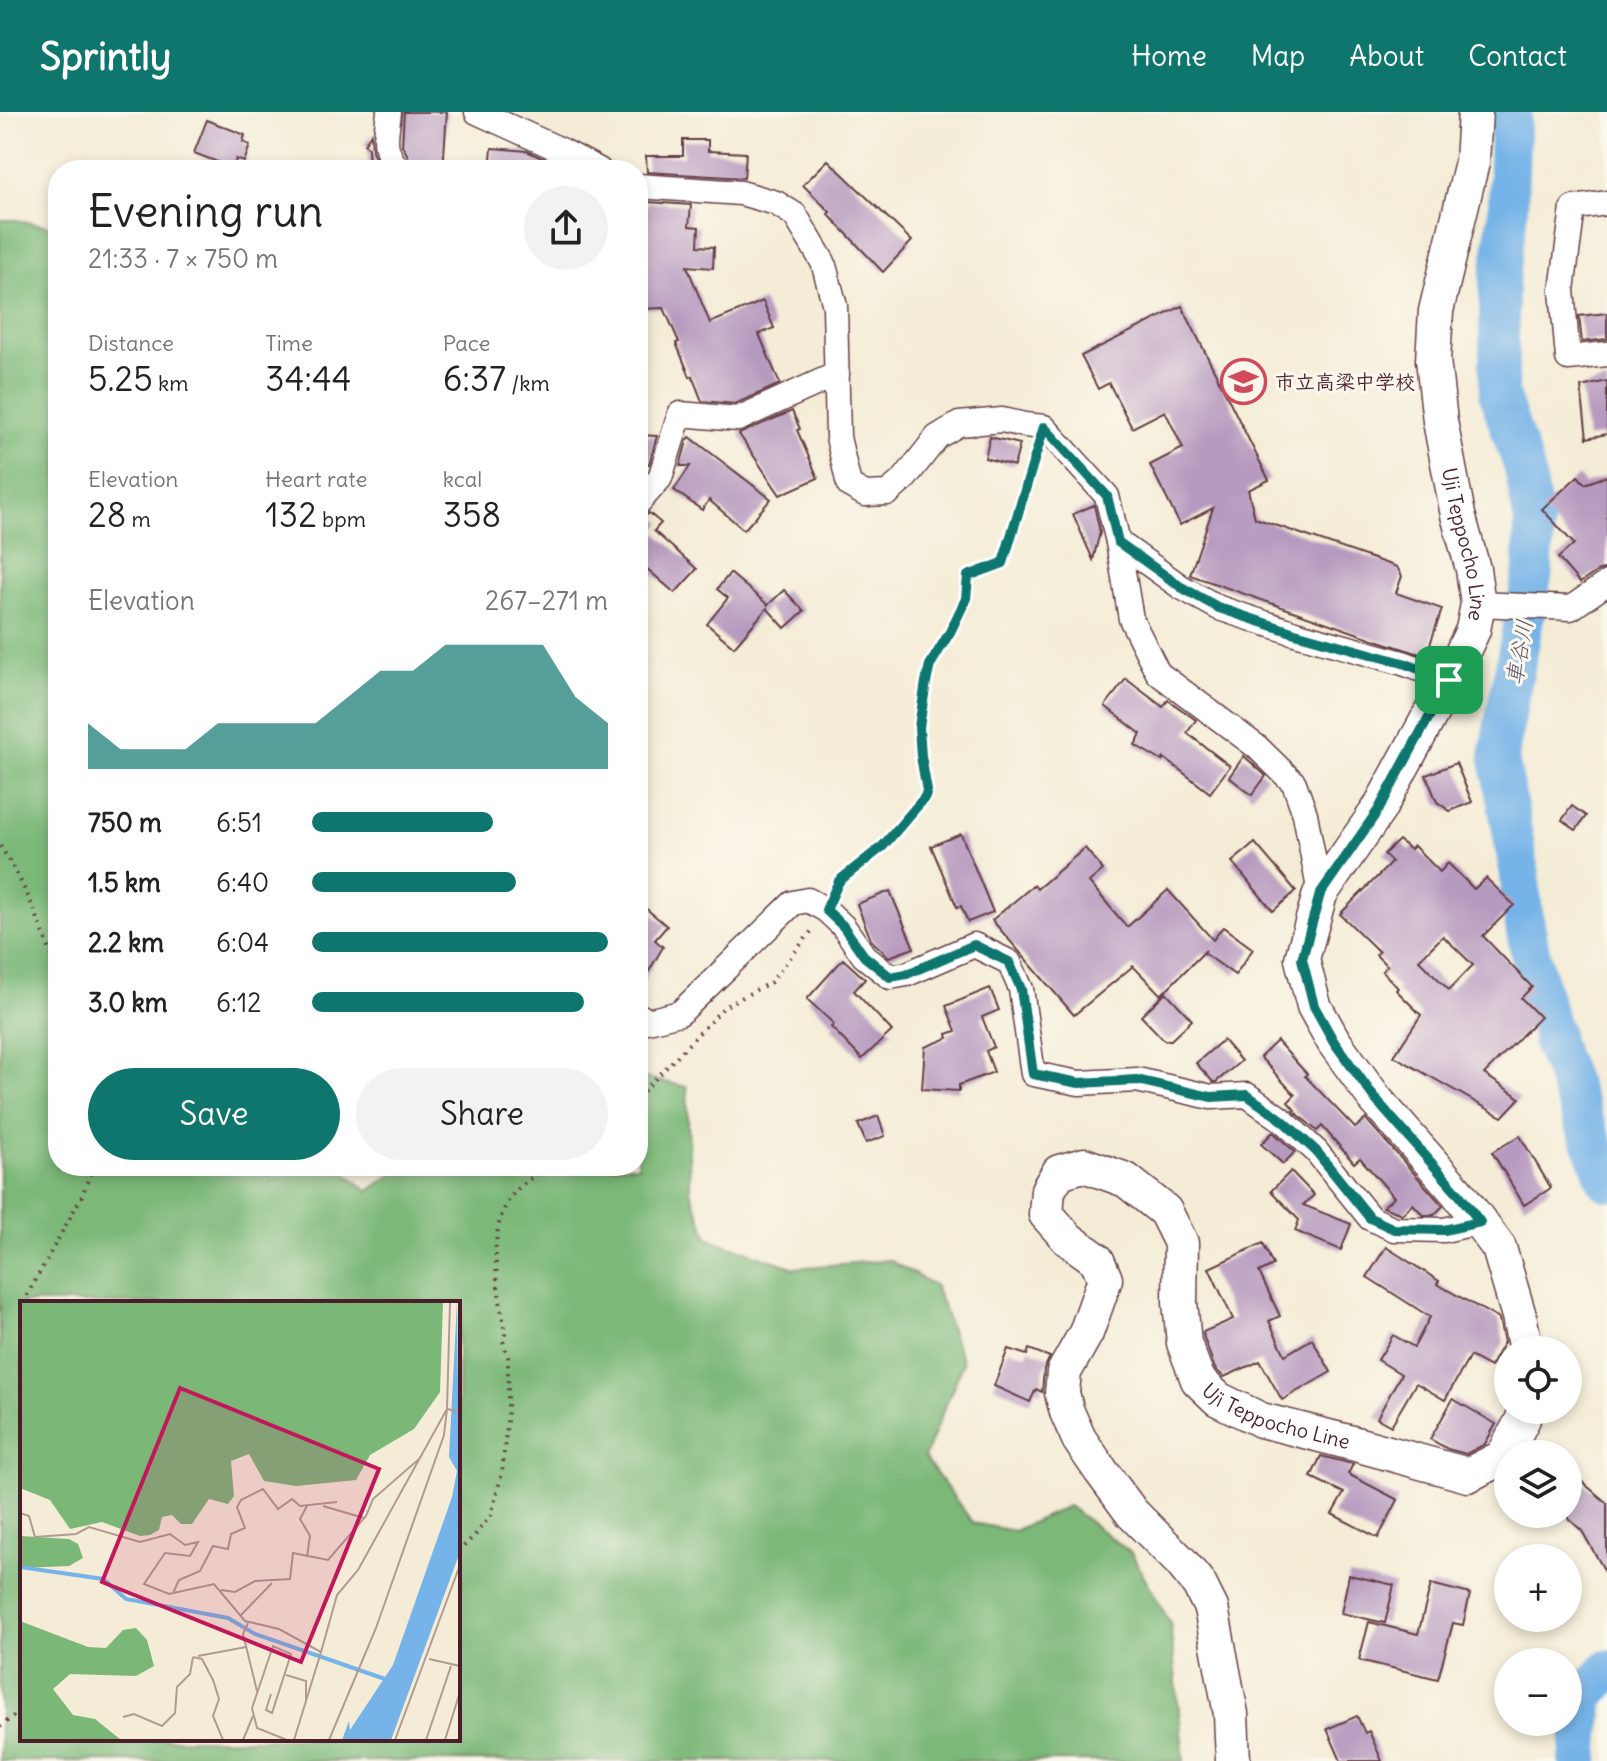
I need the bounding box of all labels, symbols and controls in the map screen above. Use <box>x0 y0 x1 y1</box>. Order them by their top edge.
text: Sprintly <box>40 33 171 80</box>
text: Home <box>1131 38 1207 74</box>
text: Map <box>1251 38 1305 74</box>
text: About <box>1349 38 1424 74</box>
text: Contact <box>1468 38 1567 74</box>
text: Evening run <box>88 184 323 239</box>
button: share <box>524 186 608 270</box>
text: 21:33 · 7 × 750 m <box>88 242 278 275</box>
text: Distance <box>88 329 174 357</box>
text: Time <box>265 329 313 357</box>
text: Pace <box>443 329 490 357</box>
text: 5.25 <box>88 357 153 400</box>
text: 34:44 <box>265 357 351 400</box>
text: 6:37 <box>443 357 506 400</box>
school or university icon: 市立高梁中学校 <box>1220 358 1268 406</box>
text: km <box>153 369 189 397</box>
text: /km <box>506 369 550 397</box>
place label: 市立高梁中学校 <box>1275 369 1415 394</box>
text: Elevation <box>88 465 178 493</box>
text: Heart rate <box>265 465 367 493</box>
text: kcal <box>443 465 482 493</box>
street label: Uji Teppocho Line <box>1437 466 1492 623</box>
text: 28 <box>88 493 126 536</box>
text: 132 <box>265 493 317 536</box>
text: 358 <box>443 493 501 536</box>
text: m <box>126 505 151 533</box>
text: bpm <box>317 505 366 533</box>
text: Elevation <box>88 584 195 617</box>
text: 267–271 m <box>485 584 608 617</box>
water label: 車谷川 <box>1499 617 1539 687</box>
pin <box>1415 646 1483 714</box>
icon: arrive <box>1427 658 1471 702</box>
text: 750 m <box>88 806 162 839</box>
text: 6:51 <box>216 806 262 839</box>
text: 1.5 km <box>88 866 161 899</box>
text: 6:40 <box>216 866 269 899</box>
text: 2.2 km <box>88 926 164 959</box>
text: 6:04 <box>216 926 269 959</box>
text: 3.0 km <box>88 986 168 1019</box>
text: 6:12 <box>216 986 261 1019</box>
button: Save <box>88 1068 340 1160</box>
button: Share <box>356 1068 608 1160</box>
inset map <box>20 1301 460 1741</box>
map controls <box>1494 1336 1582 1736</box>
button: locate <box>1494 1336 1582 1424</box>
street label: Uji Teppocho Line <box>1197 1377 1353 1454</box>
button: layers <box>1494 1440 1582 1528</box>
button: + <box>1494 1544 1582 1632</box>
button: − <box>1494 1648 1582 1736</box>

